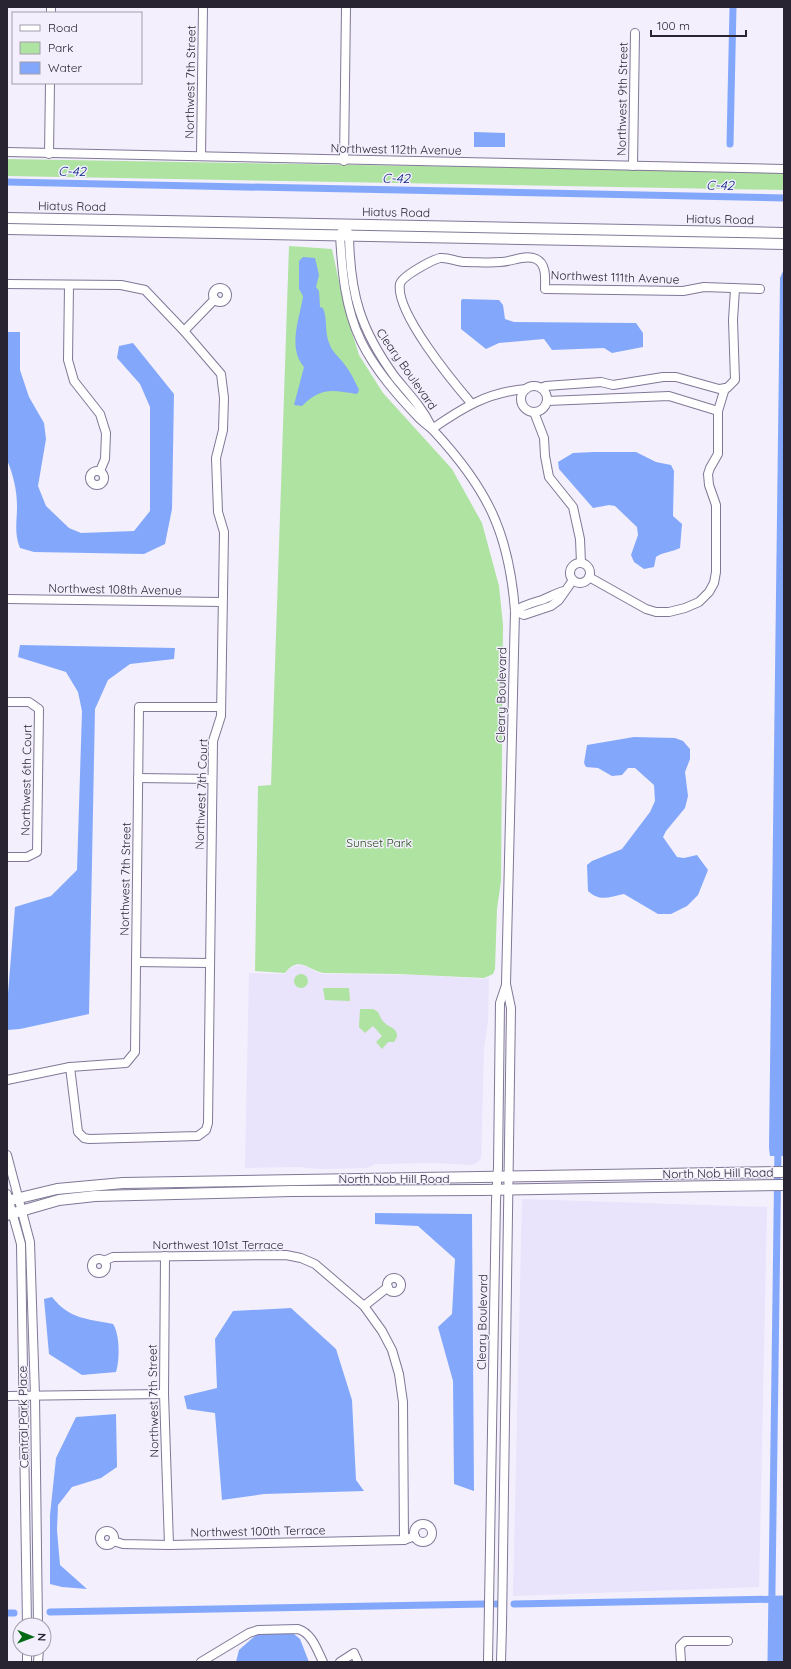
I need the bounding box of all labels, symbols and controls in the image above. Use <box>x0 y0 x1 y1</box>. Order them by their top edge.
legend <box>12 12 142 84</box>
scale bar <box>651 12 746 38</box>
text: 100 m <box>657 18 690 33</box>
text: Road <box>48 20 78 35</box>
street label: Northwest 7th Street <box>182 25 198 139</box>
text: Park <box>48 40 73 55</box>
street label: Northwest 9th Street <box>614 42 630 156</box>
text: Water <box>48 60 83 75</box>
street label: Northwest 112th Avenue <box>330 140 462 158</box>
water label: C-42 <box>58 163 88 179</box>
water label: C-42 <box>382 170 412 186</box>
water label: C-42 <box>706 177 736 193</box>
street label: Hiatus Road <box>38 198 106 214</box>
street label: Hiatus Road <box>362 204 430 220</box>
street label: Hiatus Road <box>686 211 754 227</box>
street label: Northwest 111th Avenue <box>550 267 680 287</box>
street label: Cleary Boulevard <box>373 325 441 413</box>
street label: Northwest 108th Avenue <box>48 580 182 598</box>
street label: Cleary Boulevard <box>493 647 509 743</box>
street label: Northwest 6th Court <box>18 724 34 836</box>
street label: Northwest 7th Court <box>192 738 210 850</box>
street label: Northwest 7th Street <box>117 822 133 936</box>
park label: Sunset Park <box>346 835 412 850</box>
street label: North Nob Hill Road <box>662 1165 774 1181</box>
street label: North Nob Hill Road <box>338 1171 450 1186</box>
street label: Northwest 101st Terrace <box>152 1237 284 1252</box>
street label: Cleary Boulevard <box>474 1274 490 1370</box>
street label: Northwest 7th Street <box>145 1344 161 1458</box>
street label: Central Park Place <box>15 1366 31 1468</box>
street label: Northwest 100th Terrace <box>190 1522 326 1540</box>
north arrow <box>12 1617 52 1657</box>
text: N <box>35 1633 49 1641</box>

